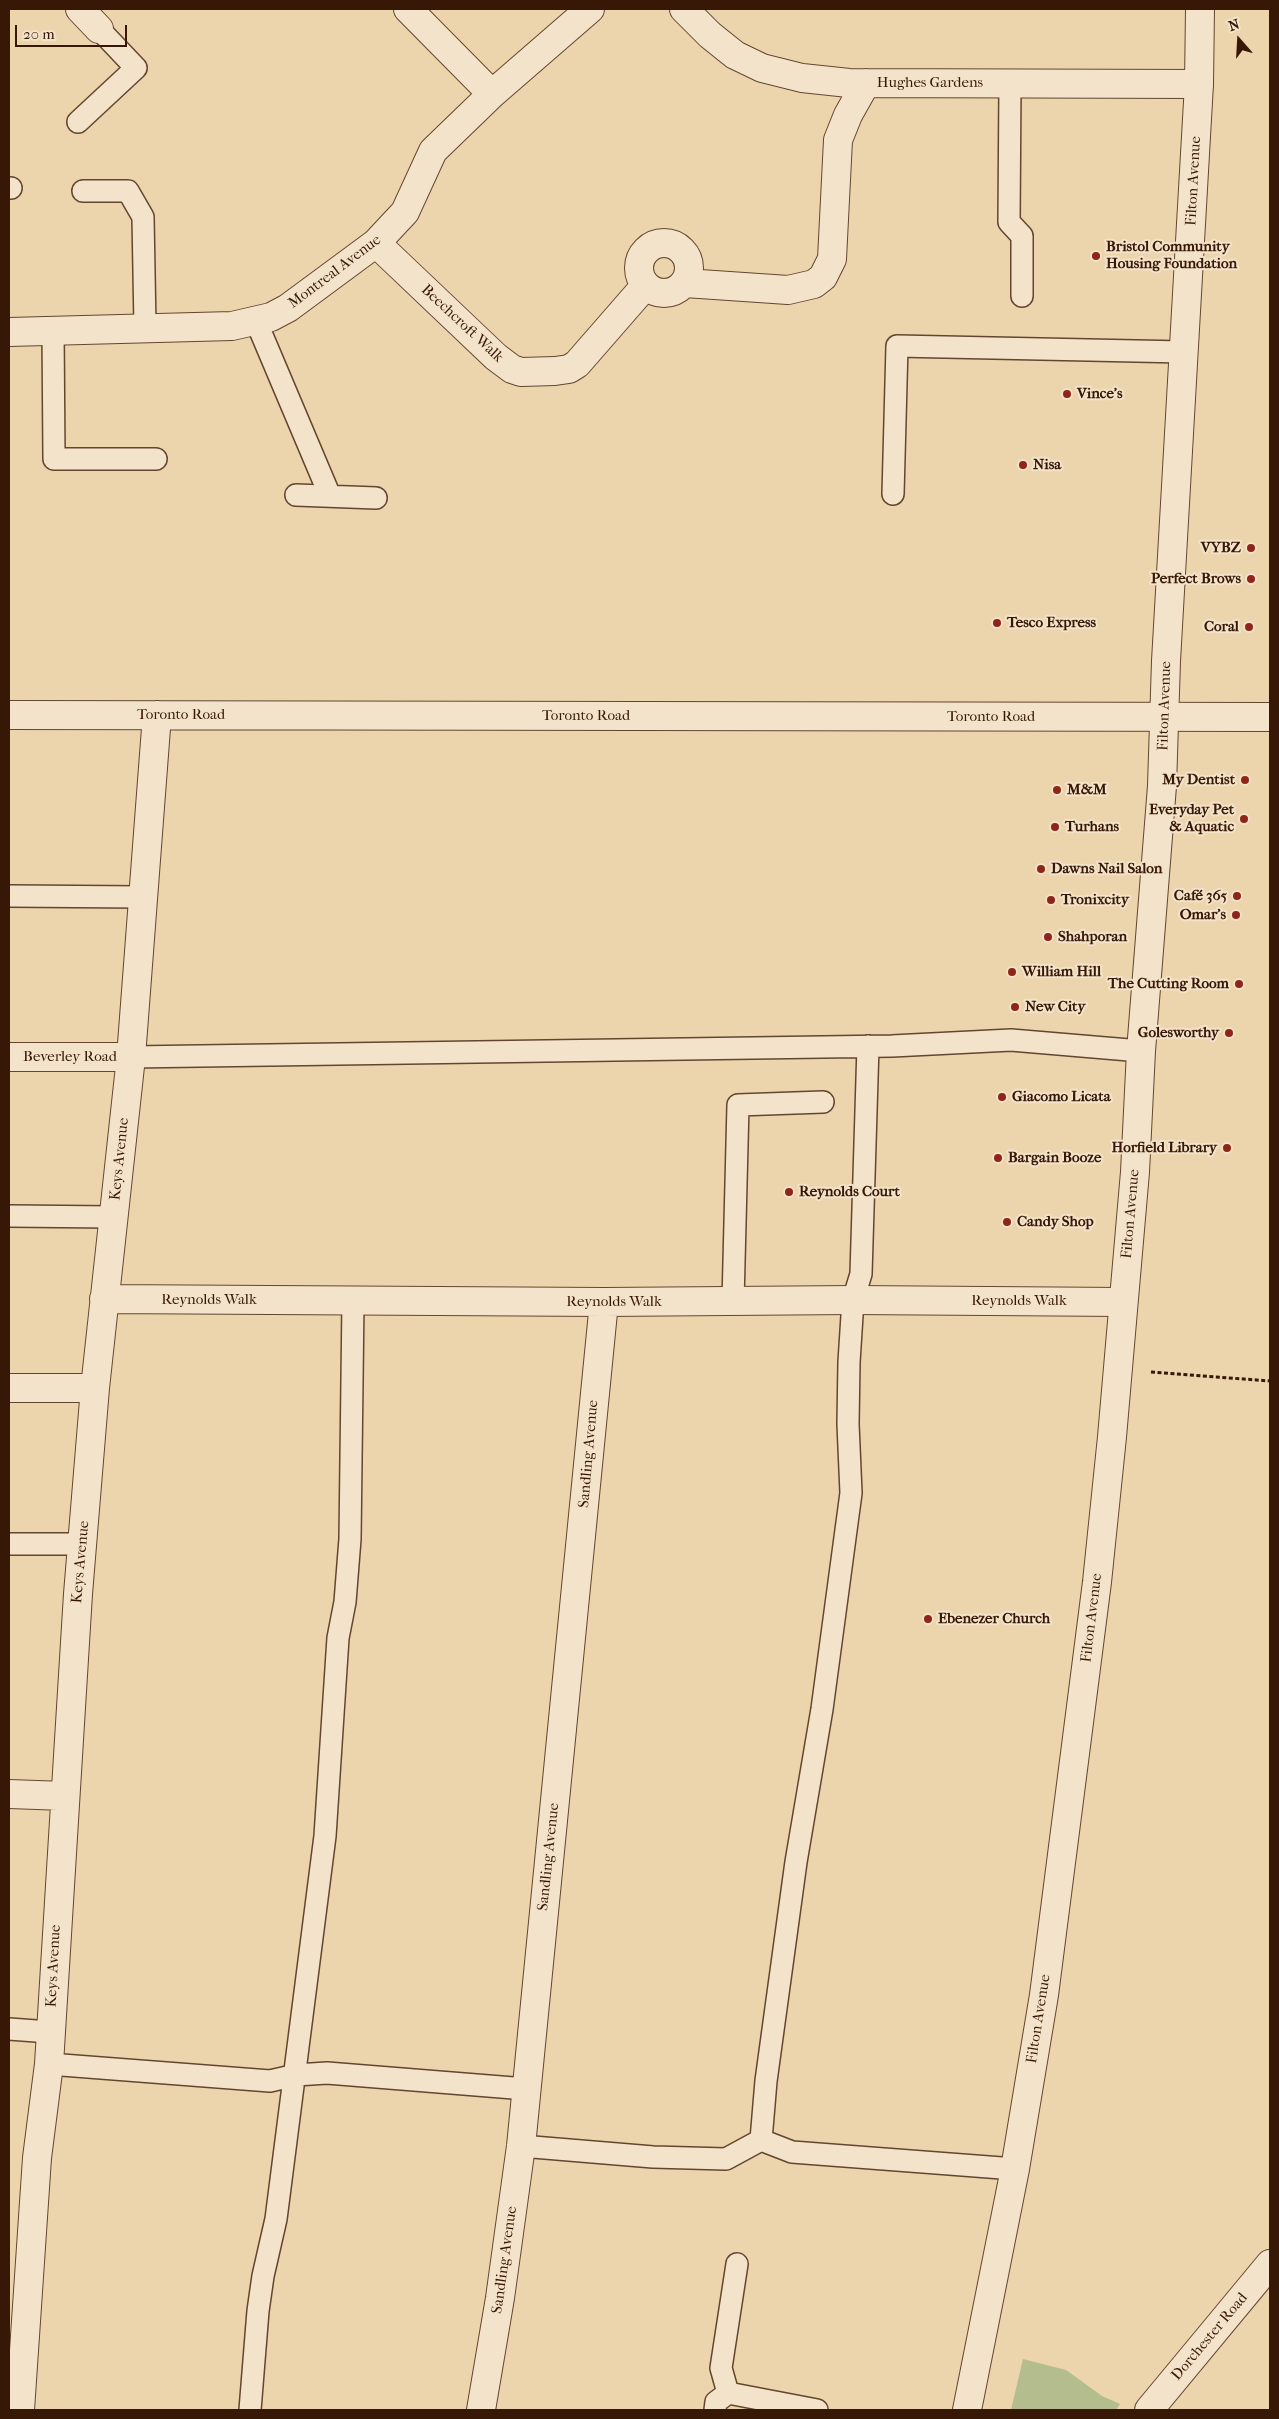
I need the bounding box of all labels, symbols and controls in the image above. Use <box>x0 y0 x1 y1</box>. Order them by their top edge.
scale bar <box>18 15 130 47</box>
north arrow <box>1214 15 1264 65</box>
text: N <box>1226 16 1242 35</box>
text: 20 m <box>23 25 55 43</box>
street label: Hughes Gardens <box>877 74 983 92</box>
street label: Filton Avenue <box>1183 136 1205 226</box>
street label: Montreal Avenue <box>285 231 385 313</box>
place label: Bristol Community Housing Foundation <box>1106 238 1237 273</box>
marker: Bristol Community Housing Foundation <box>1090 250 1102 262</box>
street label: Beechcroft Walk <box>417 281 507 367</box>
place label: Vince's <box>1077 385 1122 403</box>
marker: Vince's <box>1061 388 1073 400</box>
place label: Nisa <box>1033 456 1061 474</box>
marker: Nisa <box>1017 459 1029 471</box>
place label: VYBZ <box>1201 539 1241 557</box>
marker: VYBZ <box>1245 542 1257 554</box>
place label: Perfect Brows <box>1151 570 1241 588</box>
marker: Perfect Brows <box>1245 573 1257 585</box>
place label: Tesco Express <box>1007 614 1096 632</box>
marker: Tesco Express <box>991 617 1003 629</box>
place label: Coral <box>1204 618 1239 636</box>
marker: Coral <box>1243 621 1255 633</box>
street label: Filton Avenue <box>1154 661 1176 751</box>
street label: Toronto Road <box>137 706 225 724</box>
street label: Toronto Road <box>542 707 630 725</box>
street label: Toronto Road <box>947 708 1035 726</box>
place label: My Dentist <box>1162 771 1235 789</box>
marker: My Dentist <box>1239 774 1251 786</box>
place label: M&M <box>1067 781 1107 799</box>
marker: M&M <box>1051 784 1063 796</box>
place label: Everyday Pet & Aquatic <box>1149 801 1234 836</box>
marker: Everyday Pet & Aquatic <box>1238 813 1250 825</box>
place label: Turhans <box>1065 818 1119 836</box>
marker: Turhans <box>1049 821 1061 833</box>
place label: Dawns Nail Salon <box>1051 860 1162 878</box>
marker: Dawns Nail Salon <box>1035 863 1047 875</box>
place label: Café 365 <box>1174 887 1227 905</box>
marker: Café 365 <box>1231 890 1243 902</box>
place label: Tronixcity <box>1061 891 1129 909</box>
marker: Tronixcity <box>1045 894 1057 906</box>
place label: Omar's <box>1180 906 1226 924</box>
marker: Omar's <box>1230 909 1242 921</box>
place label: Shahporan <box>1058 928 1127 946</box>
marker: Shahporan <box>1042 931 1054 943</box>
place label: William Hill <box>1022 963 1101 981</box>
marker: William Hill <box>1006 966 1018 978</box>
place label: The Cutting Room <box>1108 975 1229 993</box>
marker: The Cutting Room <box>1233 978 1245 990</box>
place label: New City <box>1025 998 1085 1016</box>
marker: New City <box>1009 1001 1021 1013</box>
place label: Golesworthy <box>1138 1024 1219 1042</box>
marker: Golesworthy <box>1223 1027 1235 1039</box>
street label: Beverley Road <box>23 1048 117 1066</box>
place label: Giacomo Licata <box>1012 1088 1111 1106</box>
marker: Giacomo Licata <box>996 1091 1008 1103</box>
street label: Keys Avenue <box>107 1117 133 1201</box>
place label: Horfield Library <box>1112 1139 1217 1157</box>
marker: Horfield Library <box>1221 1142 1233 1154</box>
place label: Bargain Booze <box>1008 1149 1101 1167</box>
marker: Bargain Booze <box>992 1152 1004 1164</box>
street label: Filton Avenue <box>1118 1169 1144 1259</box>
place label: Reynolds Court <box>799 1183 900 1201</box>
marker: Reynolds Court <box>783 1186 795 1198</box>
place label: Candy Shop <box>1017 1213 1094 1231</box>
marker: Candy Shop <box>1001 1216 1013 1228</box>
street label: Reynolds Walk <box>161 1291 257 1309</box>
street label: Reynolds Walk <box>971 1292 1067 1310</box>
street label: Reynolds Walk <box>566 1293 662 1311</box>
street label: Sandling Avenue <box>575 1399 603 1509</box>
street label: Keys Avenue <box>68 1520 94 1604</box>
street label: Filton Avenue <box>1078 1572 1106 1664</box>
place label: Ebenezer Church <box>938 1610 1050 1628</box>
marker: Ebenezer Church <box>922 1613 934 1625</box>
street label: Sandling Avenue <box>534 1802 564 1912</box>
street label: Keys Avenue <box>43 1924 65 2008</box>
street label: Filton Avenue <box>1023 1973 1055 2065</box>
street label: Sandling Avenue <box>489 2205 521 2315</box>
street label: Dorchester Road <box>1168 2290 1252 2384</box>

